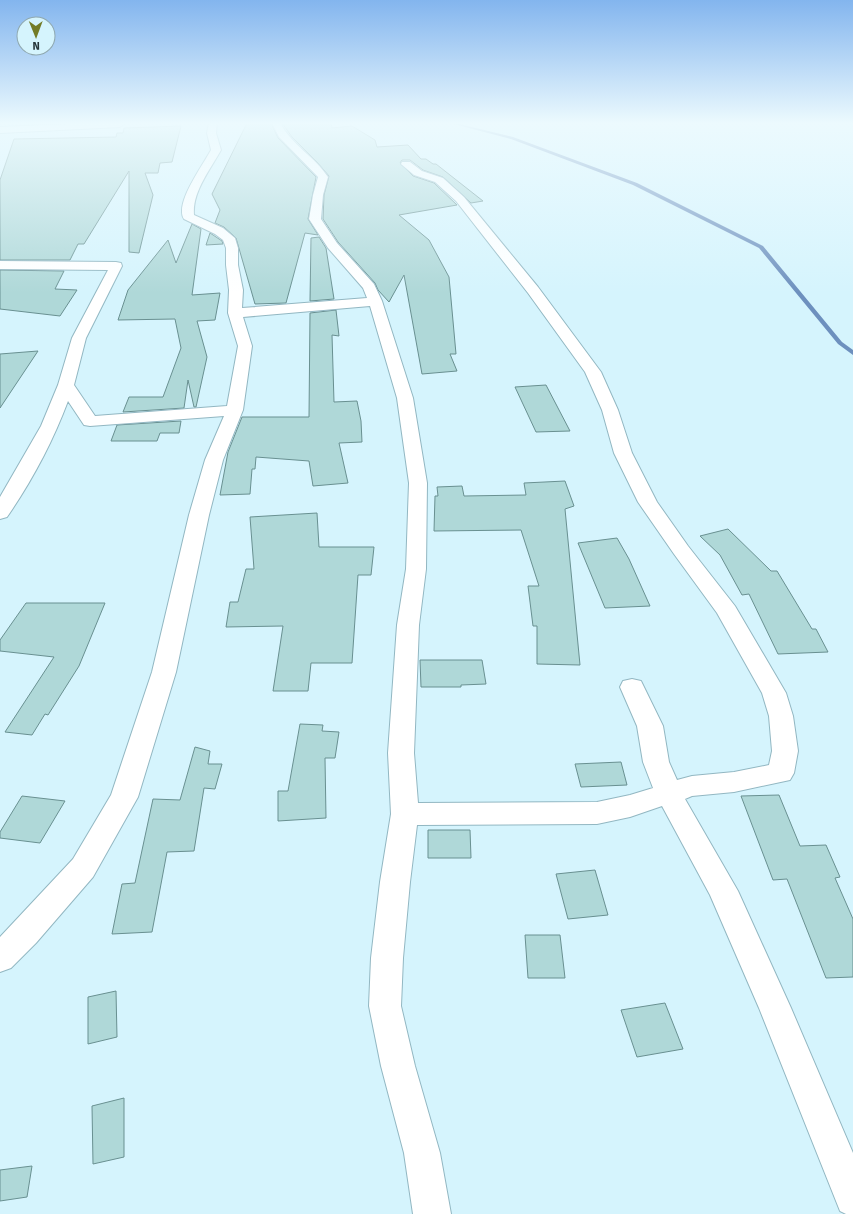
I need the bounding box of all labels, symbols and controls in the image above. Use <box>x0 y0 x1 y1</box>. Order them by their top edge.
north arrow <box>16 16 56 56</box>
text: N <box>32 39 40 52</box>

